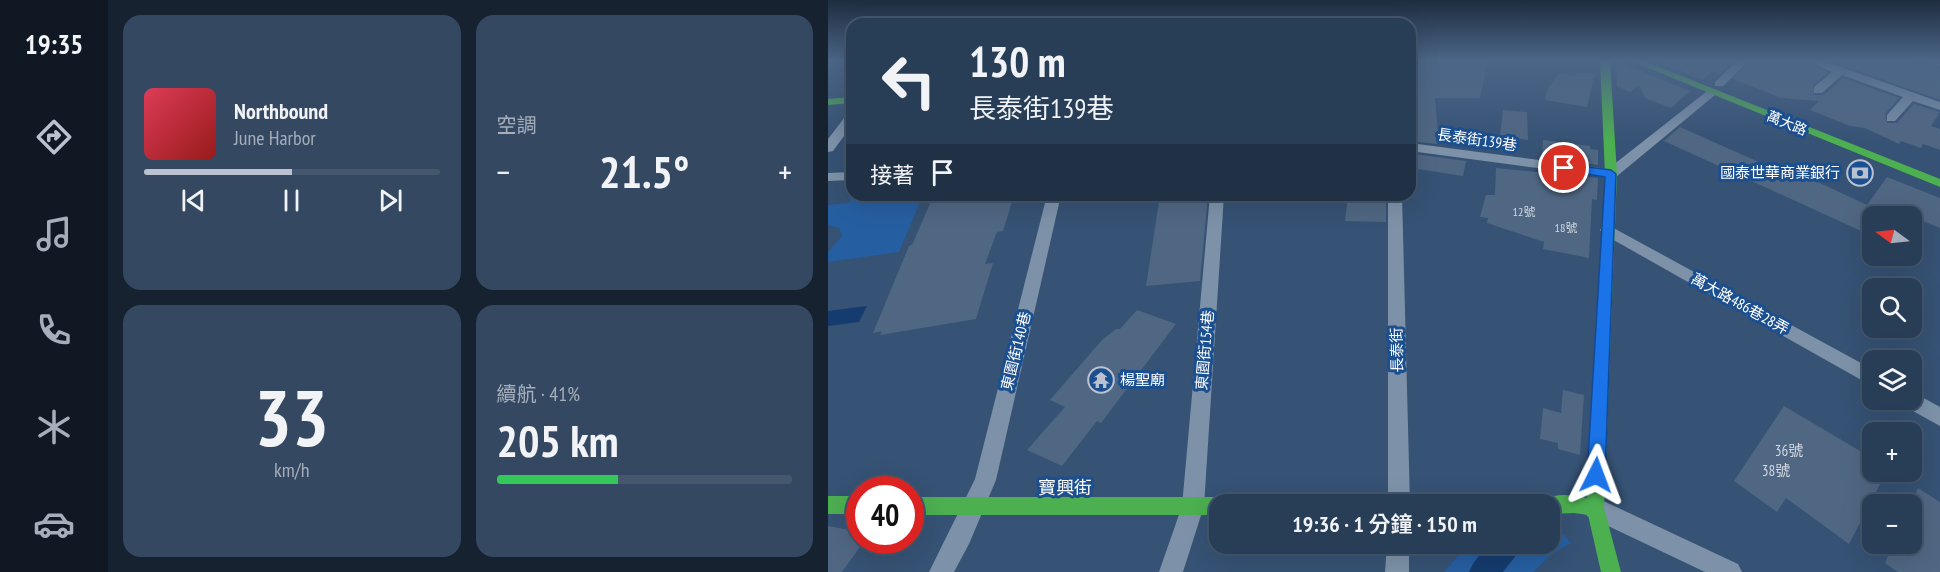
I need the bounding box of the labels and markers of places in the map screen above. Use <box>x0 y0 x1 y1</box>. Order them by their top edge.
pin <box>1538 142 1589 193</box>
bank icon: 國泰世華商業銀行 <box>1845 158 1875 188</box>
place label: 國泰世華商業銀行 <box>1720 163 1840 182</box>
temple icon: 楊聖廟 <box>1086 365 1116 395</box>
place label: 楊聖廟 <box>1120 370 1165 389</box>

